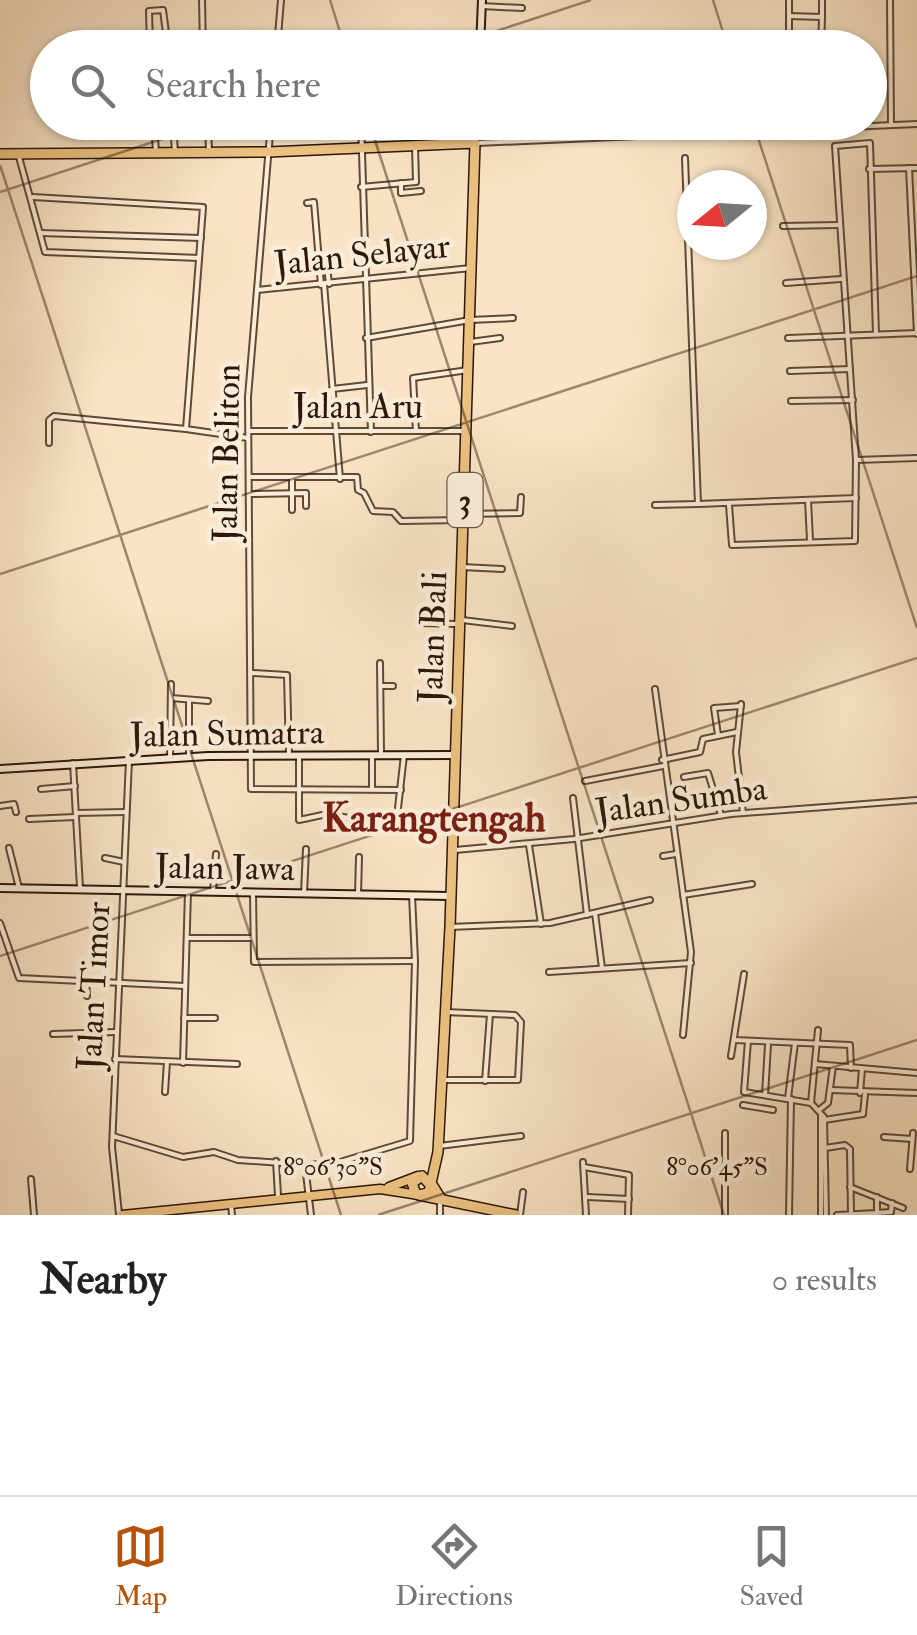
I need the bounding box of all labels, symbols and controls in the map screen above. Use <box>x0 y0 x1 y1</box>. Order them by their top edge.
search box <box>30 30 887 140</box>
icon: search <box>65 58 120 113</box>
text: Search here <box>145 61 321 109</box>
north arrow <box>677 170 767 260</box>
street label: Jalan Selayar <box>271 224 452 286</box>
street label: Jalan Beliton <box>203 363 251 544</box>
street label: Jalan Aru <box>292 385 423 429</box>
road number: 3 <box>448 473 482 527</box>
street label: Jalan Bali <box>409 570 457 705</box>
street label: Jalan Sumatra <box>128 710 325 758</box>
street label: Jalan Sumba <box>592 766 770 834</box>
district label: Karangtengah <box>322 793 546 844</box>
street label: Jalan Jawa <box>154 845 296 891</box>
street label: Jalan Timor <box>68 901 120 1072</box>
text: 8°06'30"S <box>283 1152 383 1183</box>
text: 8°06'45"S <box>666 1152 768 1183</box>
text: Nearby <box>40 1254 166 1306</box>
text: 0 results <box>772 1260 877 1300</box>
tab: Map <box>113 1519 168 1614</box>
tab: Directions <box>395 1519 513 1614</box>
tab: Saved <box>740 1519 804 1614</box>

